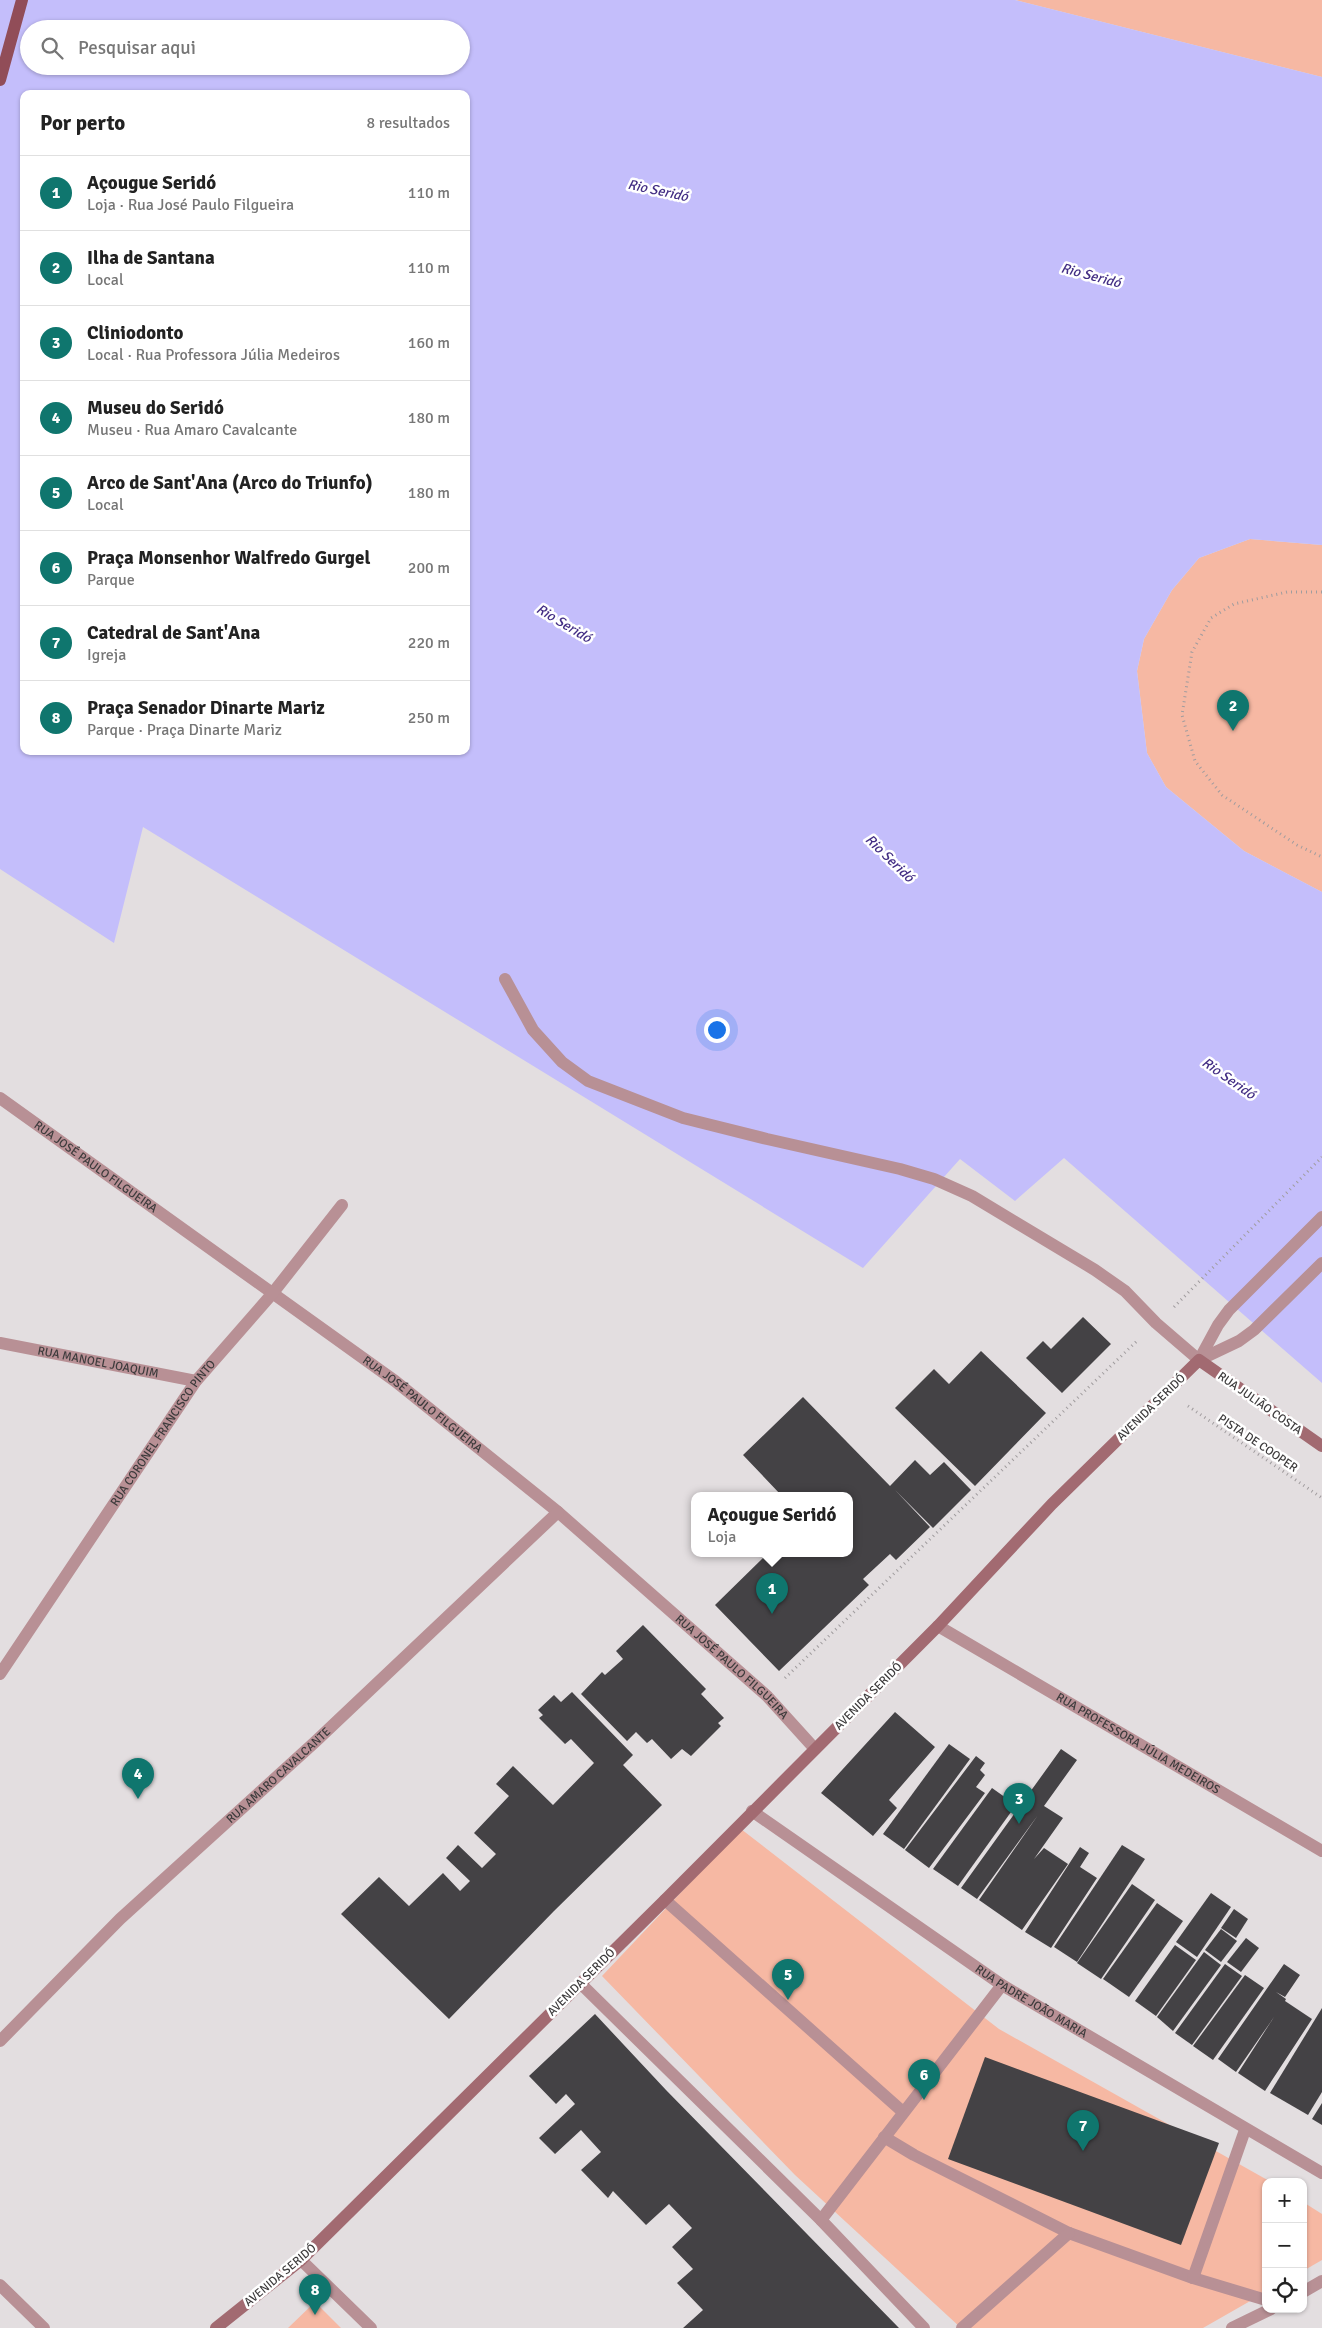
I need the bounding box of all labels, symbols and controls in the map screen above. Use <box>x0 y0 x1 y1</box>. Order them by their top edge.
search box <box>20 20 470 75</box>
icon: search <box>38 34 66 62</box>
text: Pesquisar aqui <box>78 36 196 60</box>
text: Por perto <box>40 110 125 136</box>
text: 8 resultados <box>367 113 450 133</box>
text: Açougue Seridó <box>87 171 216 195</box>
water label: Rio Seridó <box>626 176 690 205</box>
text: 1 <box>52 183 60 203</box>
text: 110 m <box>408 183 450 203</box>
text: Loja · Rua José Paulo Filgueira <box>87 195 294 215</box>
text: Ilha de Santana <box>87 246 215 270</box>
text: 2 <box>52 258 60 278</box>
text: 110 m <box>408 258 450 278</box>
water label: Rio Seridó <box>1059 259 1123 292</box>
text: Local <box>87 270 124 290</box>
text: Cliniodonto <box>87 321 183 345</box>
text: 3 <box>52 333 60 353</box>
text: 160 m <box>408 333 450 353</box>
text: Local · Rua Professora Júlia Medeiros <box>87 345 340 365</box>
text: Museu do Seridó <box>87 396 224 420</box>
text: 4 <box>52 408 60 428</box>
text: 180 m <box>408 408 450 428</box>
text: Museu · Rua Amaro Cavalcante <box>87 420 297 440</box>
text: Arco de Sant'Ana (Arco do Triunfo) <box>87 471 373 495</box>
text: 5 <box>52 483 60 503</box>
text: 180 m <box>408 483 450 503</box>
text: Local <box>87 495 124 515</box>
text: Praça Monsenhor Walfredo Gurgel <box>87 546 370 570</box>
text: 6 <box>52 558 60 578</box>
text: 200 m <box>408 558 450 578</box>
text: Parque <box>87 570 135 590</box>
water label: Rio Seridó <box>533 600 595 647</box>
text: Catedral de Sant'Ana <box>87 621 260 645</box>
text: 7 <box>52 633 60 653</box>
text: 220 m <box>408 633 450 653</box>
text: Igreja <box>87 645 126 665</box>
pin: 2 <box>1217 690 1249 731</box>
text: Praça Senador Dinarte Mariz <box>87 696 325 720</box>
text: 8 <box>52 708 60 728</box>
text: 250 m <box>408 708 450 728</box>
text: Parque · Praça Dinarte Mariz <box>87 720 282 740</box>
water label: Rio Seridó <box>862 831 918 886</box>
your location <box>704 1017 730 1043</box>
water label: Rio Seridó <box>1199 1054 1259 1103</box>
street label: RUA JOSÉ PAULO FILGUEIRA <box>31 1118 161 1217</box>
street label: RUA MANOEL JOAQUIM <box>36 1343 160 1382</box>
street label: RUA JOSÉ PAULO FILGUEIRA <box>359 1353 486 1457</box>
street label: RUA CORONEL FRANCISCO PINTO <box>107 1357 219 1509</box>
street label: RUA JULIÃO COSTA <box>1215 1369 1305 1438</box>
street label: AVENIDA SERIDÓ <box>1114 1371 1189 1444</box>
street label: PISTA DE COOPER <box>1215 1411 1300 1476</box>
popup <box>691 1492 853 1557</box>
text: Açougue Seridó <box>707 1503 837 1527</box>
text: Loja <box>707 1527 736 1547</box>
pin: 1 <box>756 1573 788 1614</box>
street label: RUA JOSÉ PAULO FILGUEIRA <box>672 1612 792 1723</box>
street label: AVENIDA SERIDÓ <box>831 1659 905 1733</box>
street label: RUA PROFESSORA JÚLIA MEDEIROS <box>1053 1690 1223 1798</box>
street label: RUA AMARO CAVALCANTE <box>223 1724 334 1827</box>
pin: 4 <box>122 1758 154 1799</box>
pin: 3 <box>1003 1783 1035 1824</box>
street label: AVENIDA SERIDÓ <box>544 1945 618 2019</box>
pin: 5 <box>772 1959 804 2000</box>
street label: RUA PADRE JOÃO MARIA <box>972 1962 1090 2042</box>
pin: 6 <box>908 2059 940 2100</box>
pin: 7 <box>1067 2110 1099 2151</box>
map controls <box>1262 2178 1307 2313</box>
button: + <box>1262 2178 1307 2223</box>
button: − <box>1262 2223 1307 2268</box>
street label: AVENIDA SERIDÓ <box>241 2241 320 2310</box>
button: locate <box>1262 2268 1307 2313</box>
pin: 8 <box>299 2274 331 2315</box>

